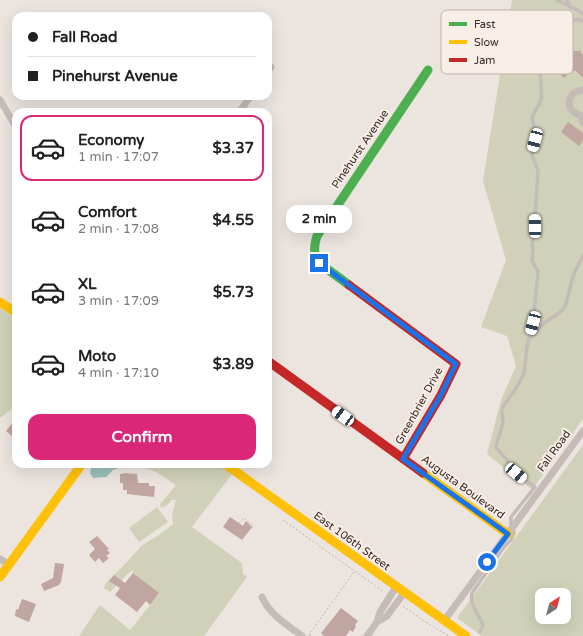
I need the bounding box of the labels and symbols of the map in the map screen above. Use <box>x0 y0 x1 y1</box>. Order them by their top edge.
legend <box>441 10 573 74</box>
text: Fast <box>474 18 495 31</box>
text: Slow <box>474 36 499 49</box>
text: Jam <box>474 54 495 67</box>
street label: Pinehurst Avenue <box>329 107 391 191</box>
car <box>526 127 544 153</box>
callout: 2 min <box>286 205 352 233</box>
car <box>529 214 541 238</box>
route end <box>310 254 328 272</box>
car <box>524 310 542 336</box>
street label: Greenbrier Drive <box>393 365 445 447</box>
car <box>330 404 356 428</box>
street label: Fall Road <box>535 428 573 474</box>
street label: Augusta Boulevard <box>419 452 507 522</box>
car <box>503 461 529 485</box>
street label: East 106th Street <box>311 509 393 573</box>
route start <box>478 553 496 571</box>
north arrow <box>535 588 571 624</box>

